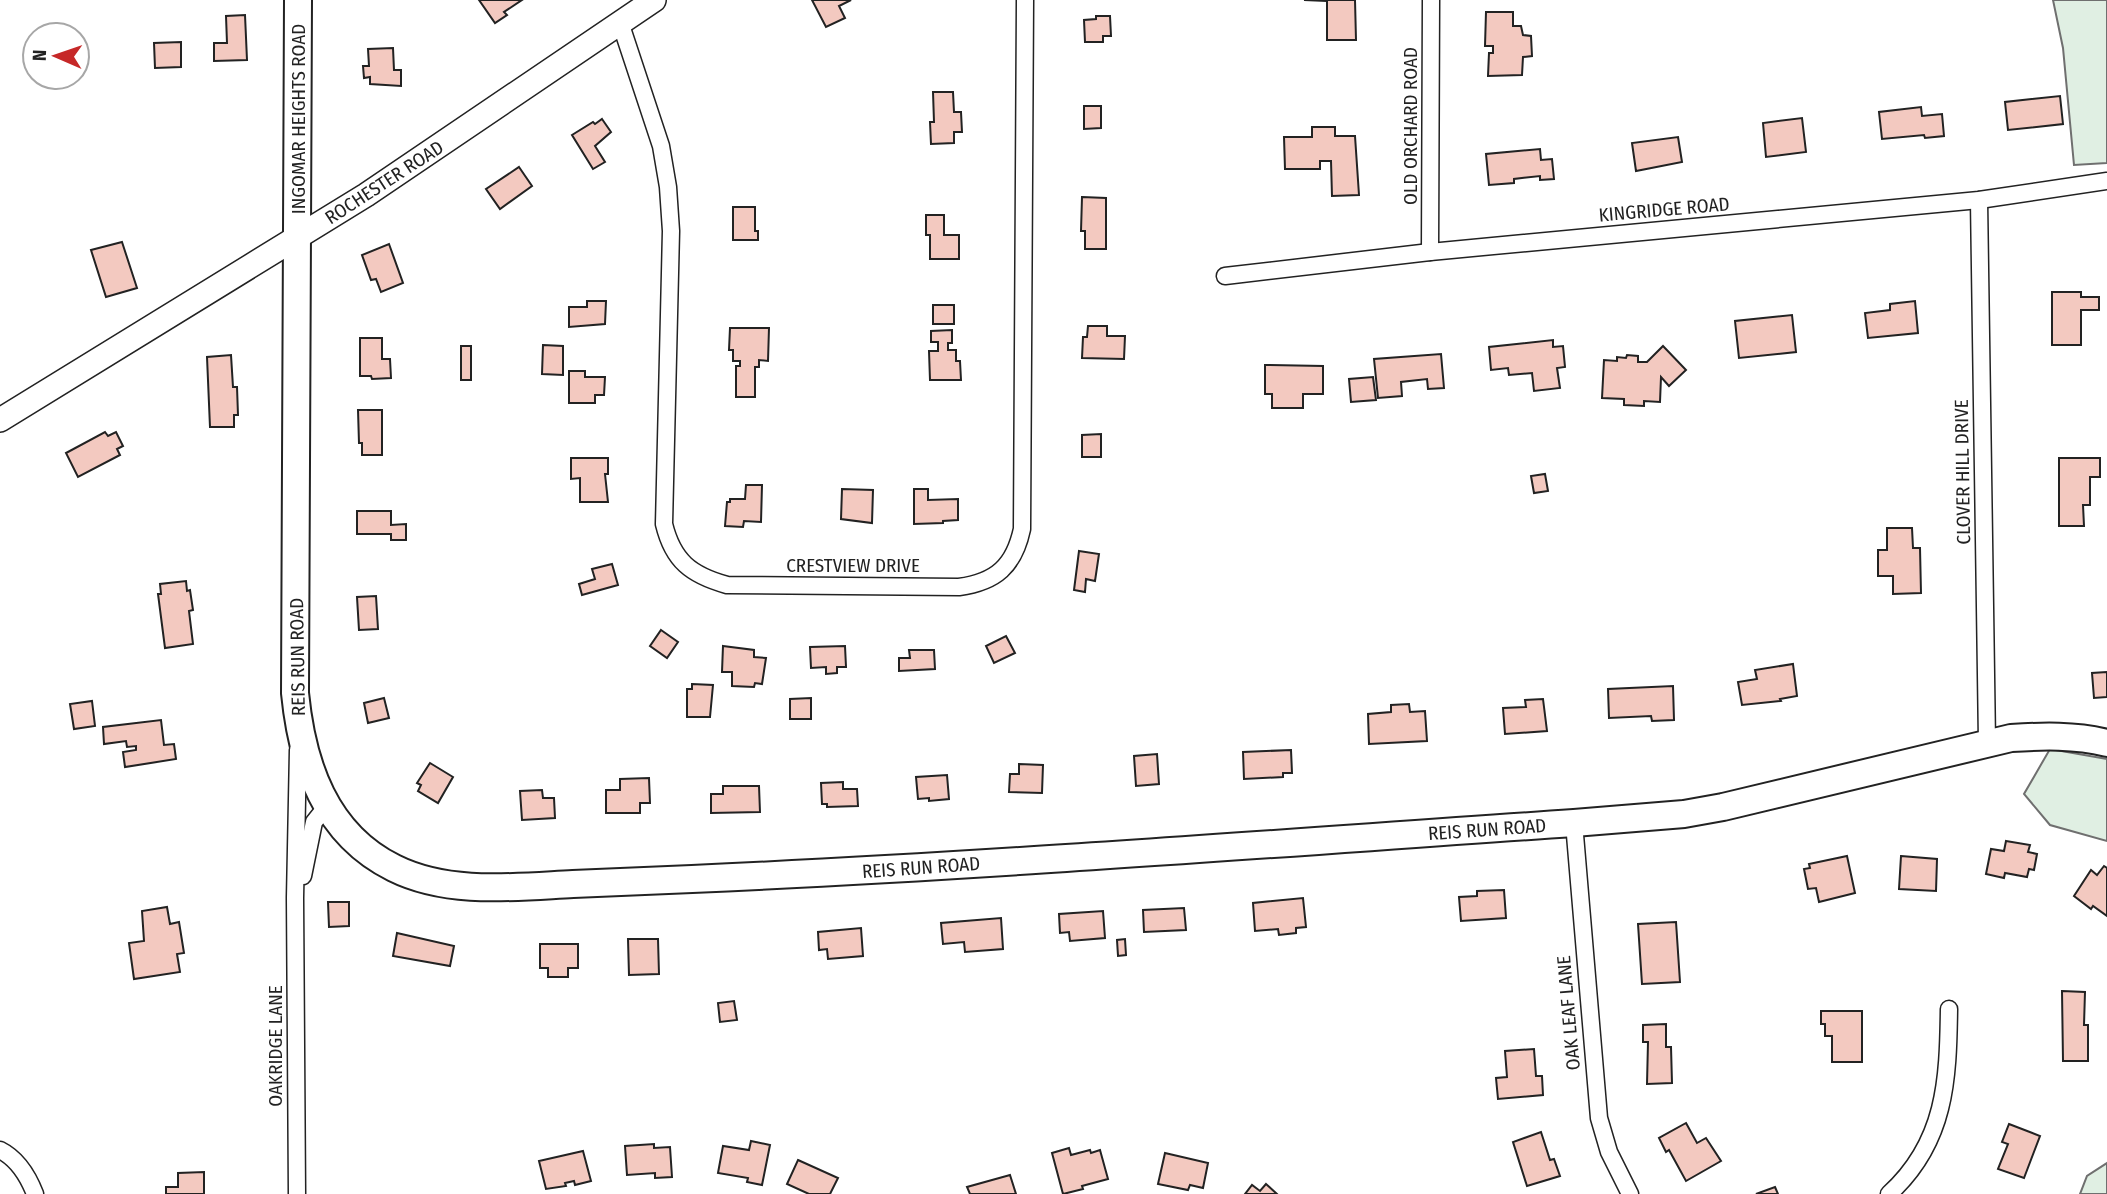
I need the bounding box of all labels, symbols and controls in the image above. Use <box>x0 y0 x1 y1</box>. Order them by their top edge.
north arrow <box>21 21 91 91</box>
street label: INGOMAR HEIGHTS ROAD <box>287 24 310 214</box>
street label: OLD ORCHARD ROAD <box>1399 47 1422 205</box>
text: N <box>28 49 51 62</box>
street label: ROCHESTER ROAD <box>321 136 448 229</box>
street label: KINGRIDGE ROAD <box>1598 192 1730 227</box>
street label: CLOVER HILL DRIVE <box>1950 399 1975 545</box>
street label: CRESTVIEW DRIVE <box>786 554 920 577</box>
street label: REIS RUN ROAD <box>285 598 310 716</box>
street label: REIS RUN ROAD <box>1427 814 1547 845</box>
street label: REIS RUN ROAD <box>861 852 981 883</box>
street label: OAK LEAF LANE <box>1552 954 1585 1071</box>
street label: OAKRIDGE LANE <box>264 985 287 1107</box>

